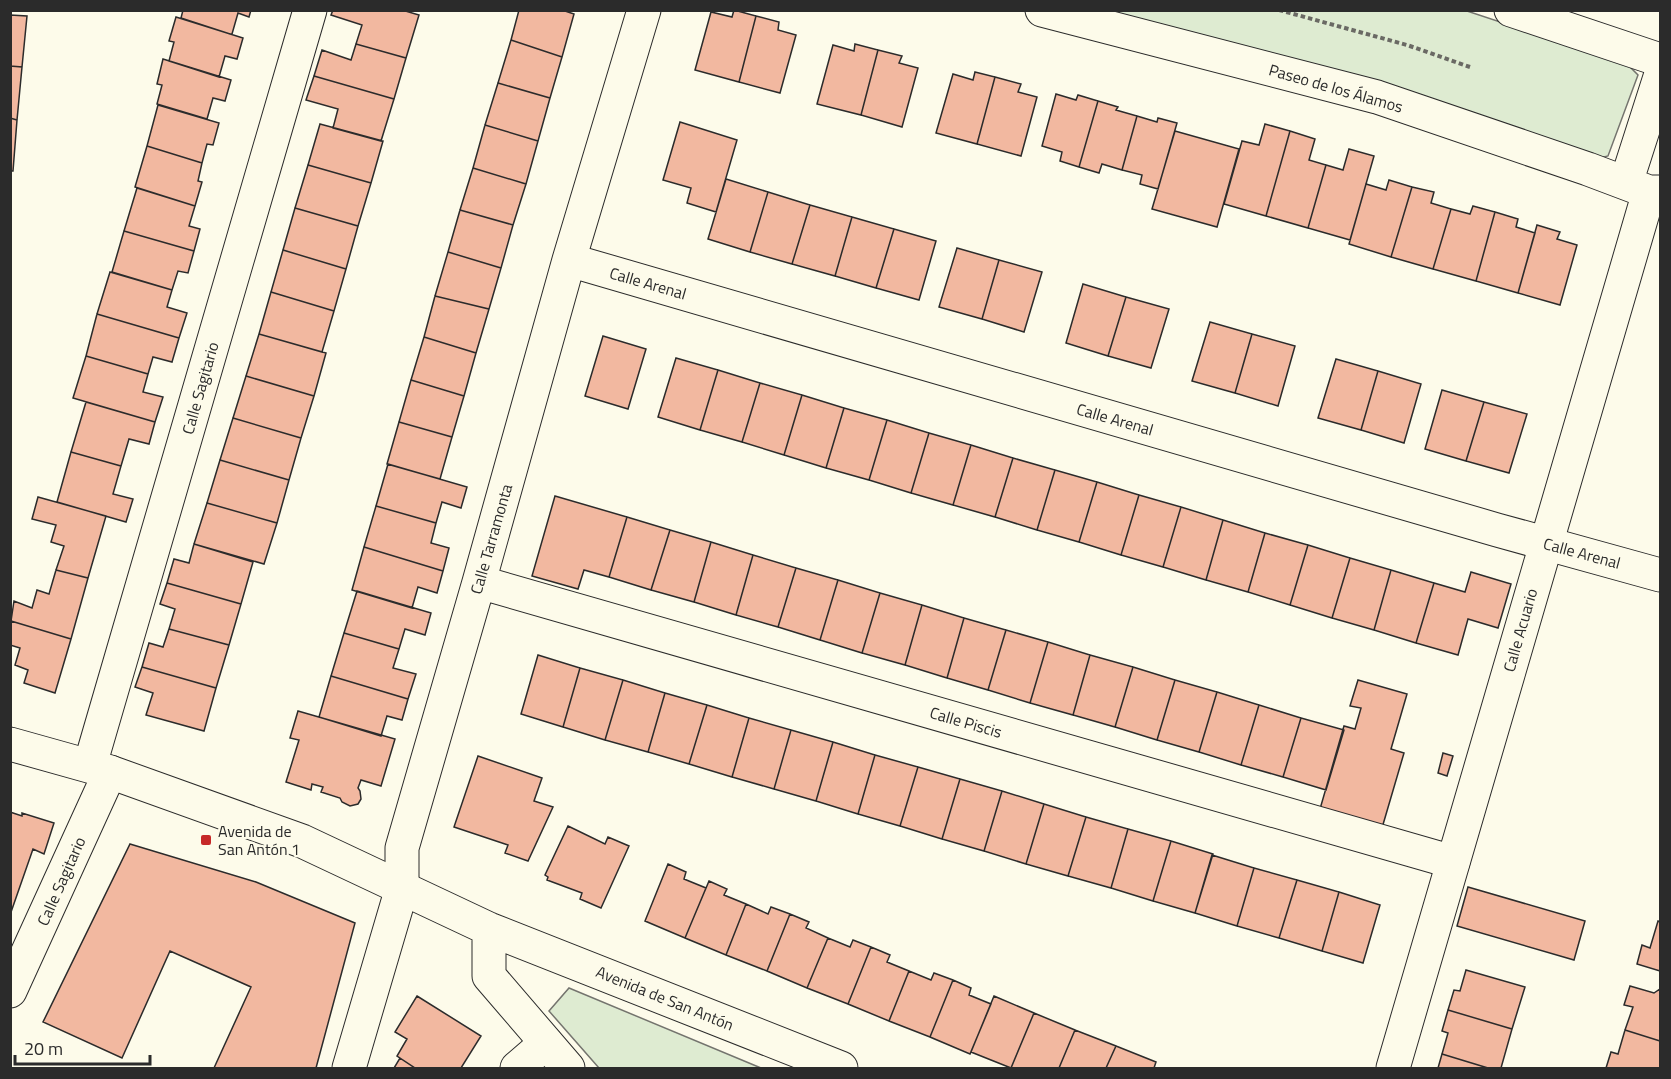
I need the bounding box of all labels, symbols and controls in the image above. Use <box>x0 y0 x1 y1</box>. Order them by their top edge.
street label: Paseo de los Álamos <box>1266 57 1406 119</box>
street label: Calle Arenal <box>607 261 689 305</box>
street label: Calle Sagitario <box>175 339 225 437</box>
street label: Calle Arenal <box>1074 397 1156 441</box>
street label: Calle Tarramonta <box>464 481 518 597</box>
street label: Calle Arenal <box>1541 531 1623 575</box>
street label: Calle Acuario <box>1497 585 1543 675</box>
street label: Calle Piscis <box>927 700 1005 744</box>
place label: Avenida de San Antón 1 <box>218 819 300 861</box>
street label: Calle Sagitario <box>31 833 91 929</box>
marker: Avenida de San Antón 1 <box>199 833 213 847</box>
street label: Avenida de San Antón <box>593 959 737 1037</box>
scale bar <box>15 1028 150 1066</box>
text: 20 m <box>24 1035 63 1062</box>

